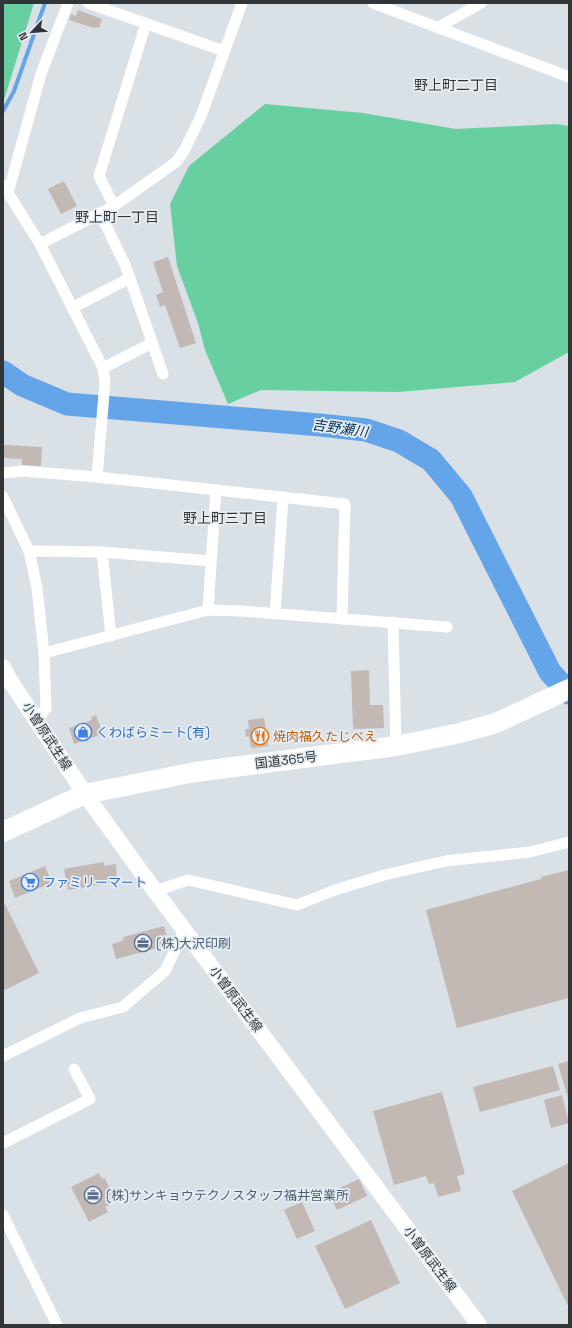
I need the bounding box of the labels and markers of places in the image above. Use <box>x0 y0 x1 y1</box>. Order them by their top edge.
shop icon: くわばらミート(有) <box>73 722 93 742</box>
place label: くわばらミート(有) <box>96 724 210 741</box>
restaurant icon: 焼肉福久たじべえ <box>250 726 270 746</box>
place label: 焼肉福久たじべえ <box>273 728 377 745</box>
supermarket icon: ファミリーマート <box>20 872 40 892</box>
place label: ファミリーマート <box>43 874 147 891</box>
office icon: (株)大沢印刷 <box>133 933 153 953</box>
place label: (株)大沢印刷 <box>156 935 231 952</box>
office icon: (株)サンキョウテクノスタッフ福井営業所 <box>83 1185 103 1205</box>
place label: (株)サンキョウテクノスタッフ福井営業所 <box>106 1187 349 1204</box>

